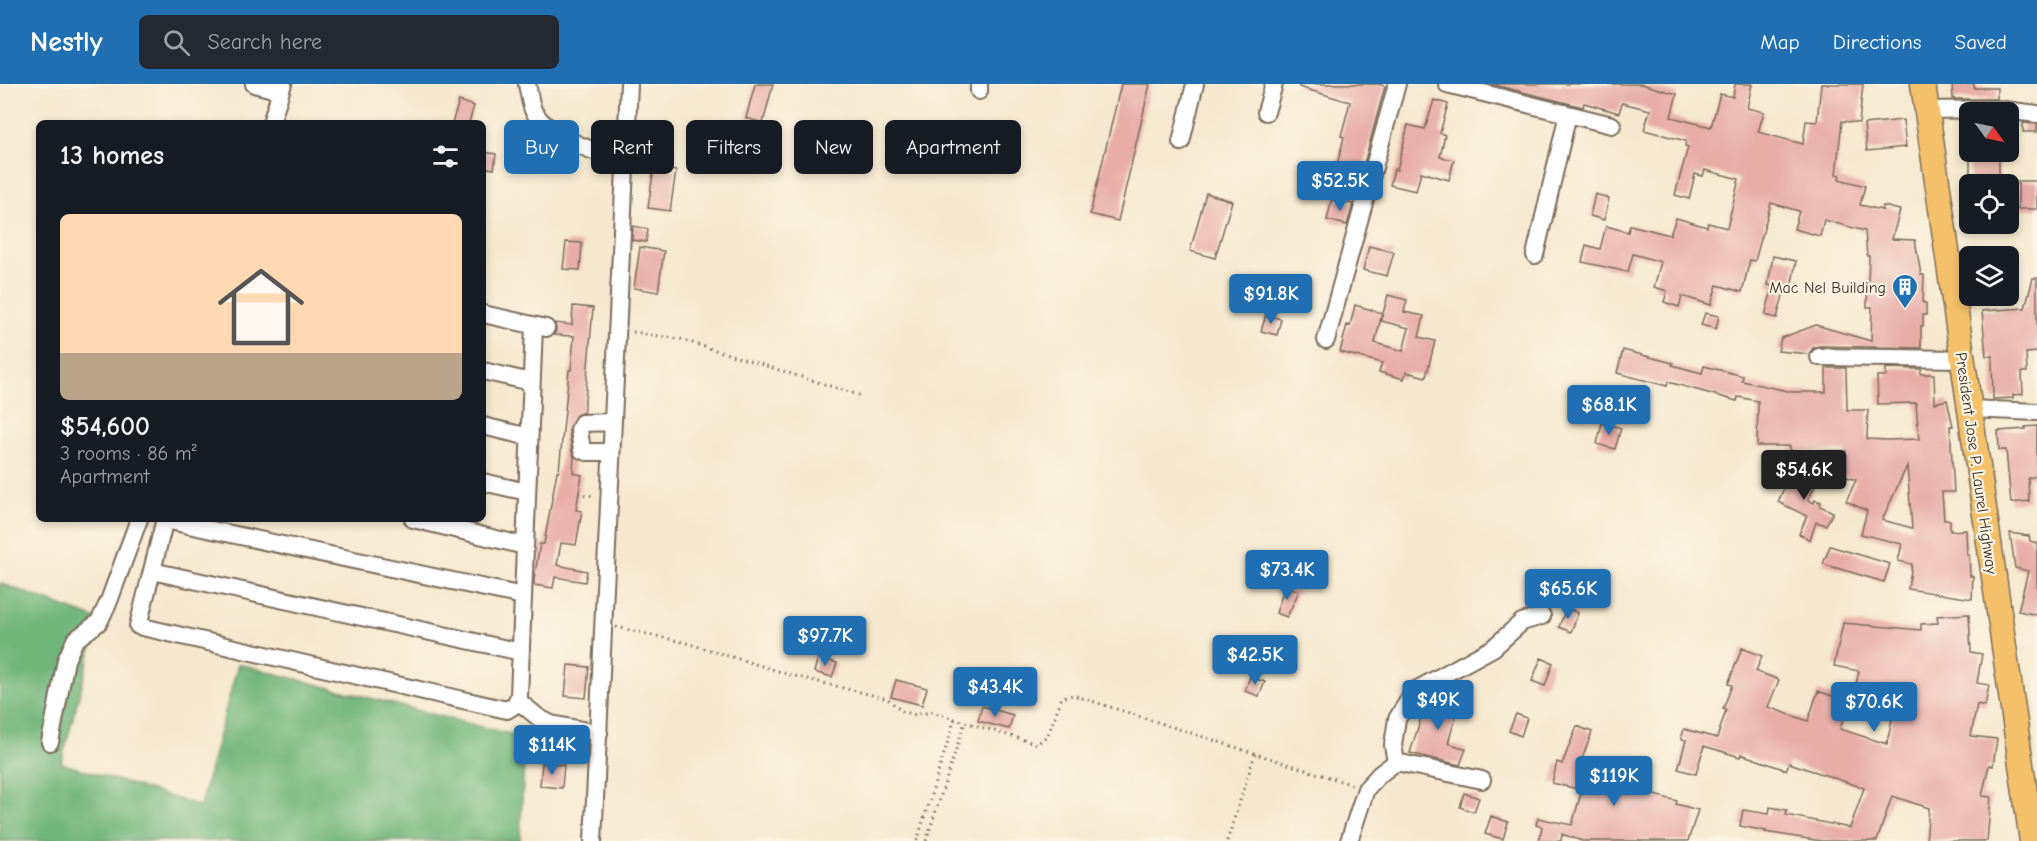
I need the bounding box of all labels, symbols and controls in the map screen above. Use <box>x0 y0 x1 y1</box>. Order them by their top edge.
search box <box>139 15 559 69</box>
text: Nestly <box>30 26 103 58</box>
icon: search <box>160 26 193 59</box>
text: Search here <box>208 29 322 55</box>
text: Map <box>1760 30 1800 54</box>
text: Directions <box>1833 30 1922 54</box>
text: Saved <box>1955 30 2007 54</box>
north arrow <box>1959 102 2019 162</box>
map controls <box>1959 102 2019 306</box>
chip: Buy <box>504 120 579 174</box>
chip: Rent <box>591 120 674 174</box>
chip: Filters <box>686 120 782 174</box>
chip: New <box>794 120 873 174</box>
chip: Apartment <box>885 120 1021 174</box>
icon: filters <box>429 140 462 173</box>
text: 13 homes <box>60 141 164 171</box>
pin: $52.5K <box>1291 161 1389 212</box>
text: $52.5K <box>1311 169 1369 192</box>
button: locate <box>1959 174 2019 234</box>
button: layers <box>1959 246 2019 306</box>
icon: home <box>207 253 315 361</box>
building icon: Mac Nel Building <box>1890 272 1920 310</box>
pin: $91.8K <box>1222 274 1320 325</box>
place label: Mac Nel Building <box>1769 279 1886 297</box>
text: $91.8K <box>1243 282 1299 305</box>
street label: President Jose P. Laurel Highway <box>1952 351 2001 576</box>
pin: $68.1K <box>1560 385 1658 436</box>
text: $68.1K <box>1581 393 1637 416</box>
text: $54,600 <box>60 412 150 442</box>
text: 3 rooms · 86 m² <box>60 442 197 465</box>
pin: $54.6K <box>1755 450 1853 501</box>
text: $54.6K <box>1775 458 1833 481</box>
text: Apartment <box>60 465 150 488</box>
pin: $73.4K <box>1238 550 1336 601</box>
text: $73.4K <box>1259 558 1315 581</box>
pin: $65.6K <box>1519 569 1617 620</box>
text: $65.6K <box>1539 577 1597 600</box>
pin: $97.7K <box>776 616 874 667</box>
text: $97.7K <box>797 624 853 647</box>
pin: $42.5K <box>1206 635 1304 686</box>
text: $42.5K <box>1227 643 1283 666</box>
pin: $43.4K <box>946 667 1044 718</box>
text: $43.4K <box>967 675 1023 698</box>
pin: $49K <box>1402 680 1474 731</box>
pin: $70.6K <box>1825 682 1923 733</box>
text: $49K <box>1416 688 1460 711</box>
text: $70.6K <box>1845 690 1903 713</box>
pin: $114K <box>510 725 594 776</box>
text: $114K <box>528 733 576 756</box>
pin: $119K <box>1572 756 1656 807</box>
text: $119K <box>1589 764 1639 787</box>

